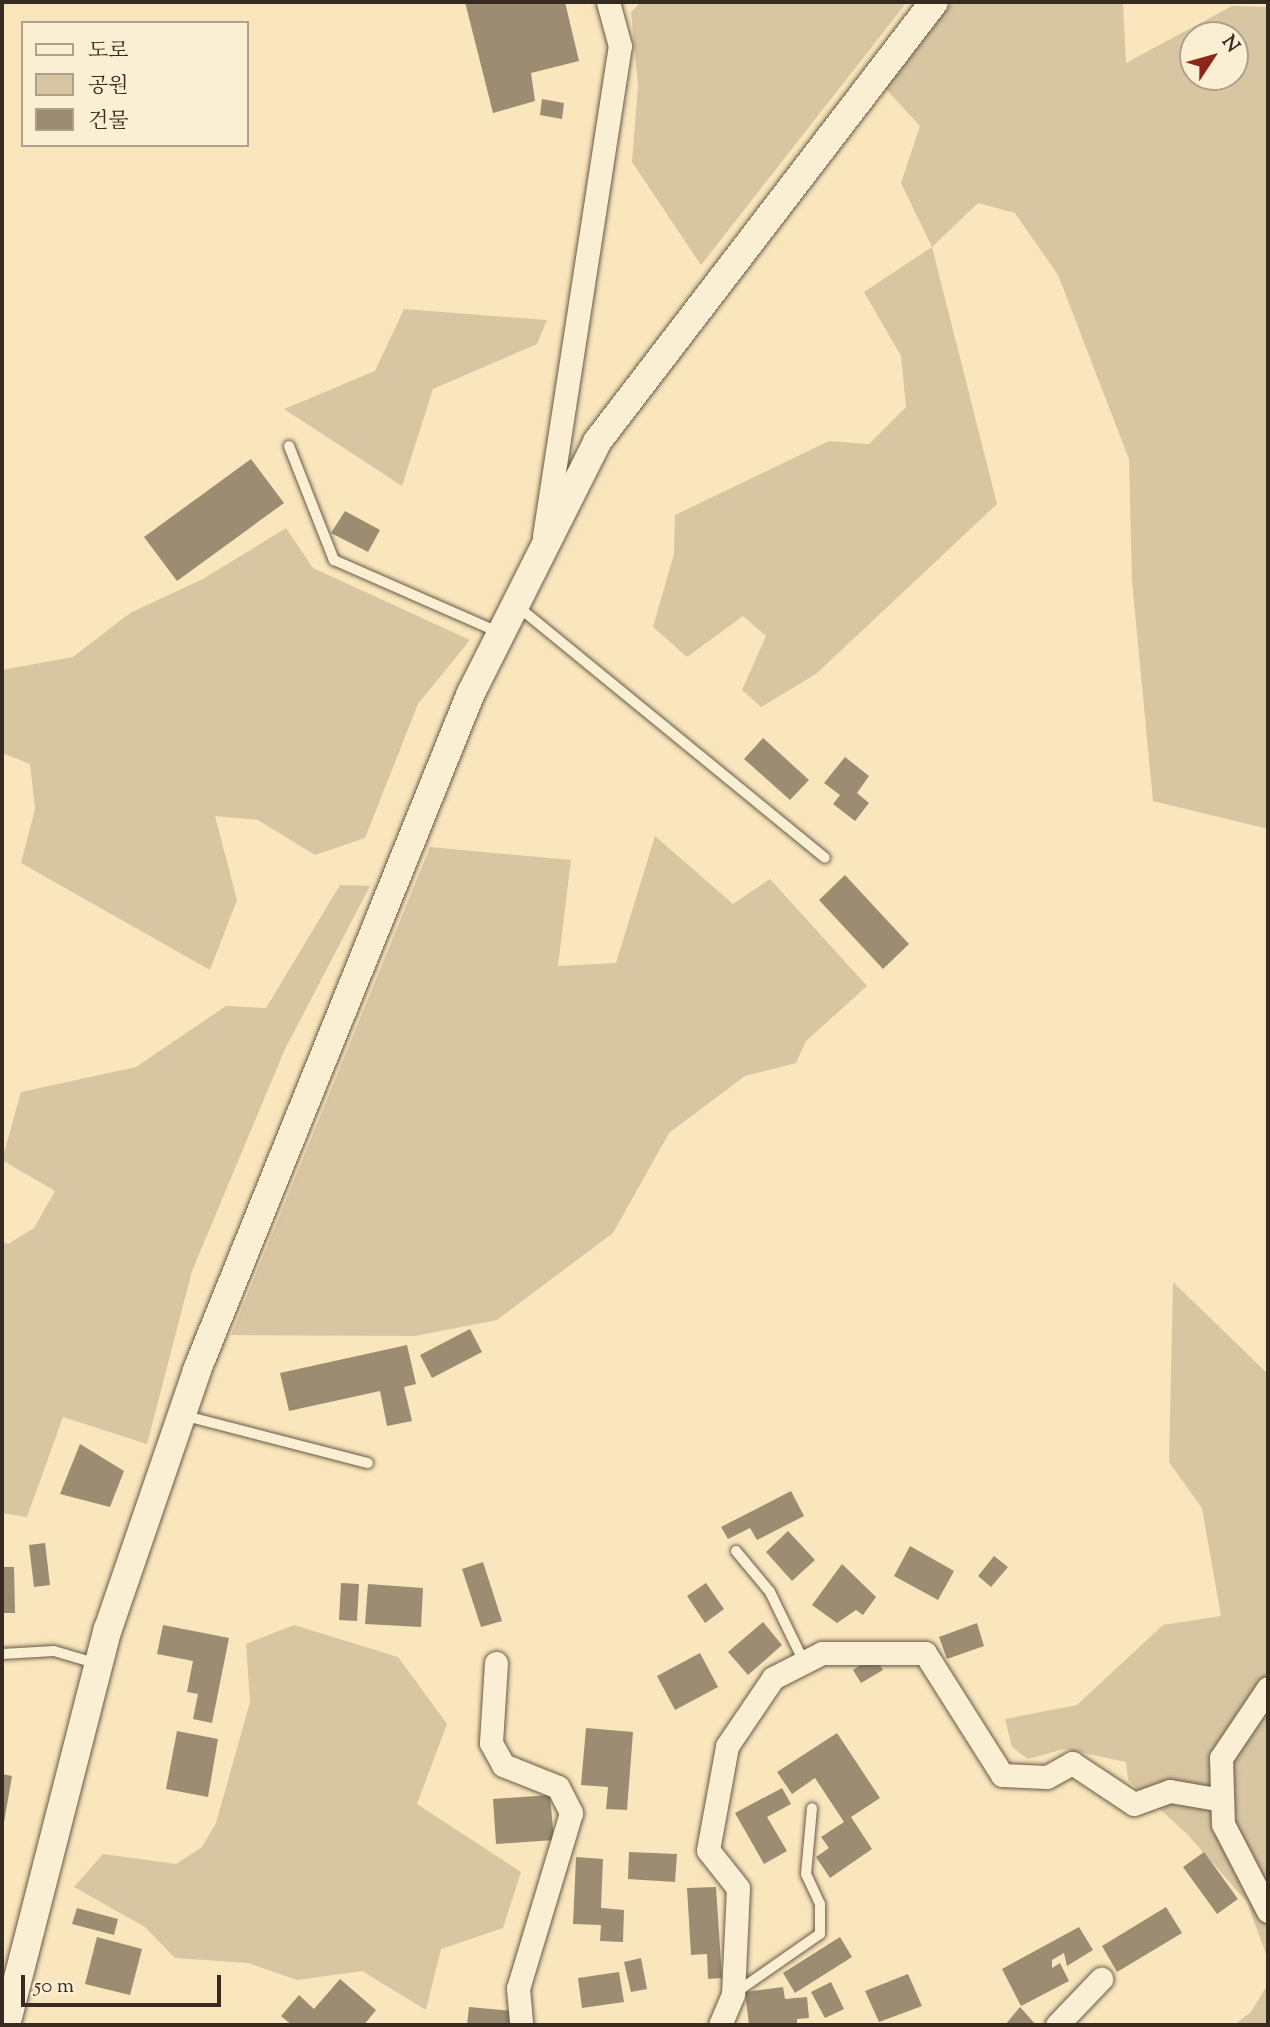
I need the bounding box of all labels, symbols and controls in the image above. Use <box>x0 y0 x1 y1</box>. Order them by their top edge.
legend <box>21 21 248 147</box>
north arrow <box>1179 21 1249 91</box>
text: N <box>1214 30 1245 59</box>
text: 도로 <box>88 37 129 67</box>
text: 공원 <box>88 72 129 102</box>
text: 건물 <box>88 107 129 137</box>
scale bar <box>24 1960 224 2004</box>
text: 50 m <box>34 1972 74 2002</box>

